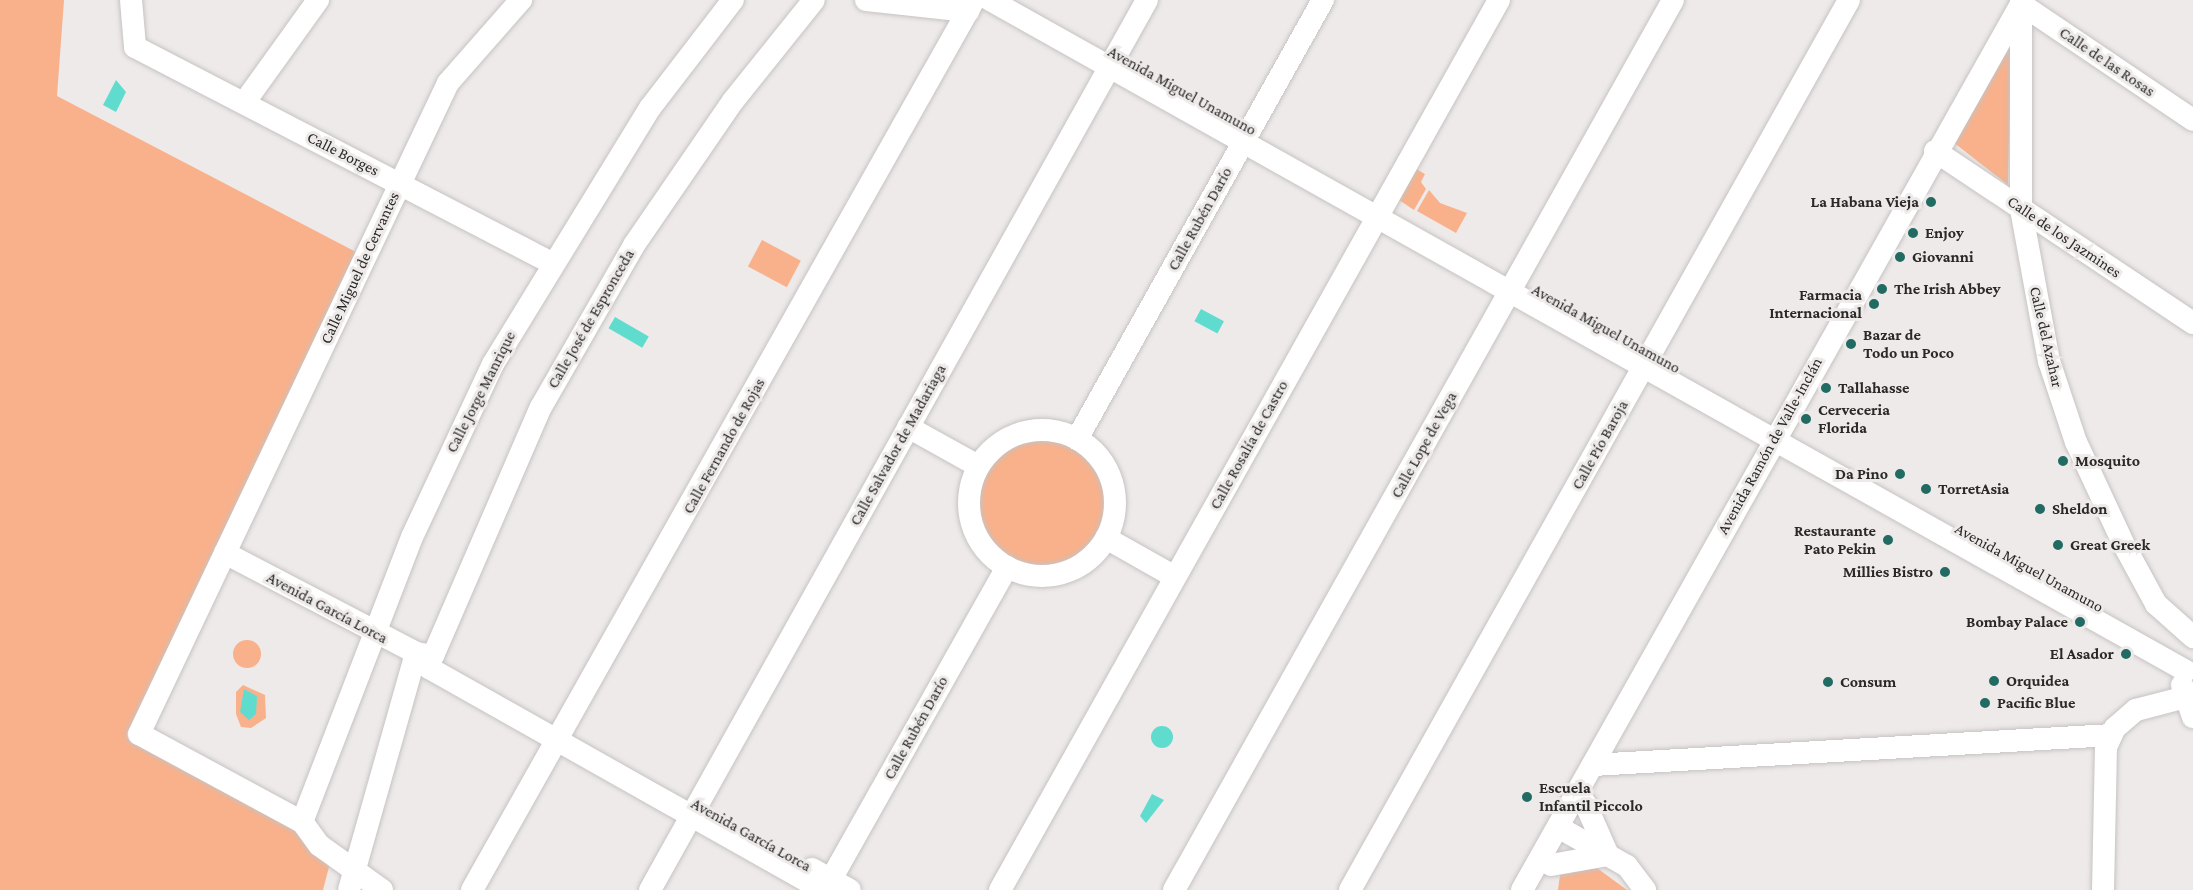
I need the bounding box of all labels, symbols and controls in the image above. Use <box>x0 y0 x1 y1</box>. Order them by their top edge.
street label: Calle de las Rosas <box>2056 23 2158 101</box>
street label: Avenida Miguel Unamuno <box>1104 42 1260 140</box>
street label: Calle Borges <box>304 128 382 180</box>
street label: Calle Rubén Darío <box>1164 164 1236 274</box>
street label: Calle Miguel de Cervantes <box>316 189 404 347</box>
place label: La Habana Vieja <box>1811 192 1919 212</box>
street label: Calle de los Jazmines <box>2004 192 2124 282</box>
marker: La Habana Vieja <box>1924 195 1938 209</box>
place label: Enjoy <box>1925 223 1964 243</box>
marker: Enjoy <box>1906 226 1920 240</box>
street label: Calle José de Espronceda <box>543 246 639 392</box>
place label: Giovanni <box>1912 247 1974 267</box>
marker: Giovanni <box>1893 250 1907 264</box>
place label: The Irish Abbey <box>1894 279 2000 299</box>
street label: Avenida Miguel Unamuno <box>1528 280 1684 378</box>
marker: The Irish Abbey <box>1875 282 1889 296</box>
place label: Farmacia Internacional <box>1769 285 1862 323</box>
street label: Calle del Azahar <box>2025 285 2067 389</box>
marker: Farmacia Internacional <box>1867 297 1881 311</box>
place label: Bazar de Todo un Poco <box>1863 325 1954 363</box>
street label: Calle Jorge Manrique <box>442 328 520 456</box>
marker: Bazar de Todo un Poco <box>1844 337 1858 351</box>
street label: Avenida Ramón de Valle-Inclán <box>1713 354 1827 538</box>
street label: Calle Salvador de Madariaga <box>846 361 950 529</box>
street label: Calle Fernando de Rojas <box>679 375 769 517</box>
street label: Calle Rosalía de Castro <box>1206 377 1292 513</box>
place label: Tallahasse <box>1838 378 1909 398</box>
marker: Tallahasse <box>1819 381 1833 395</box>
street label: Calle Lope de Vega <box>1387 389 1461 501</box>
street label: Calle Pío Baroja <box>1568 397 1632 493</box>
place label: Cerveceria Florida <box>1818 400 1890 438</box>
marker: Cerveceria Florida <box>1799 412 1813 426</box>
place label: Mosquito <box>2075 451 2140 471</box>
marker: Mosquito <box>2056 454 2070 468</box>
place label: Da Pino <box>1835 464 1888 484</box>
marker: Da Pino <box>1893 467 1907 481</box>
place label: TorretAsia <box>1938 479 2009 499</box>
marker: TorretAsia <box>1919 482 1933 496</box>
place label: Sheldon <box>2052 499 2108 519</box>
marker: Sheldon <box>2033 502 2047 516</box>
street label: Avenida Miguel Unamuno <box>1951 519 2107 617</box>
place label: Restaurante Pato Pekin <box>1794 521 1876 559</box>
marker: Restaurante Pato Pekin <box>1881 533 1895 547</box>
place label: Great Greek <box>2070 535 2150 555</box>
marker: Great Greek <box>2051 538 2065 552</box>
place label: Millies Bistro <box>1843 562 1933 582</box>
marker: Millies Bistro <box>1938 565 1952 579</box>
street label: Avenida García Lorca <box>263 568 391 648</box>
place label: Bombay Palace <box>1966 612 2068 632</box>
marker: Bombay Palace <box>2073 615 2087 629</box>
place label: El Asador <box>2050 644 2114 664</box>
marker: El Asador <box>2119 647 2133 661</box>
place label: Orquidea <box>2006 671 2069 691</box>
place label: Consum <box>1840 672 1896 692</box>
street label: Calle Rubén Darío <box>880 673 952 783</box>
marker: Orquidea <box>1987 674 2001 688</box>
marker: Consum <box>1821 675 1835 689</box>
place label: Pacific Blue <box>1997 693 2075 713</box>
marker: Pacific Blue <box>1978 696 1992 710</box>
place label: Escuela Infantil Piccolo <box>1539 778 1643 816</box>
marker: Escuela Infantil Piccolo <box>1520 790 1534 804</box>
street label: Avenida García Lorca <box>688 794 814 876</box>

